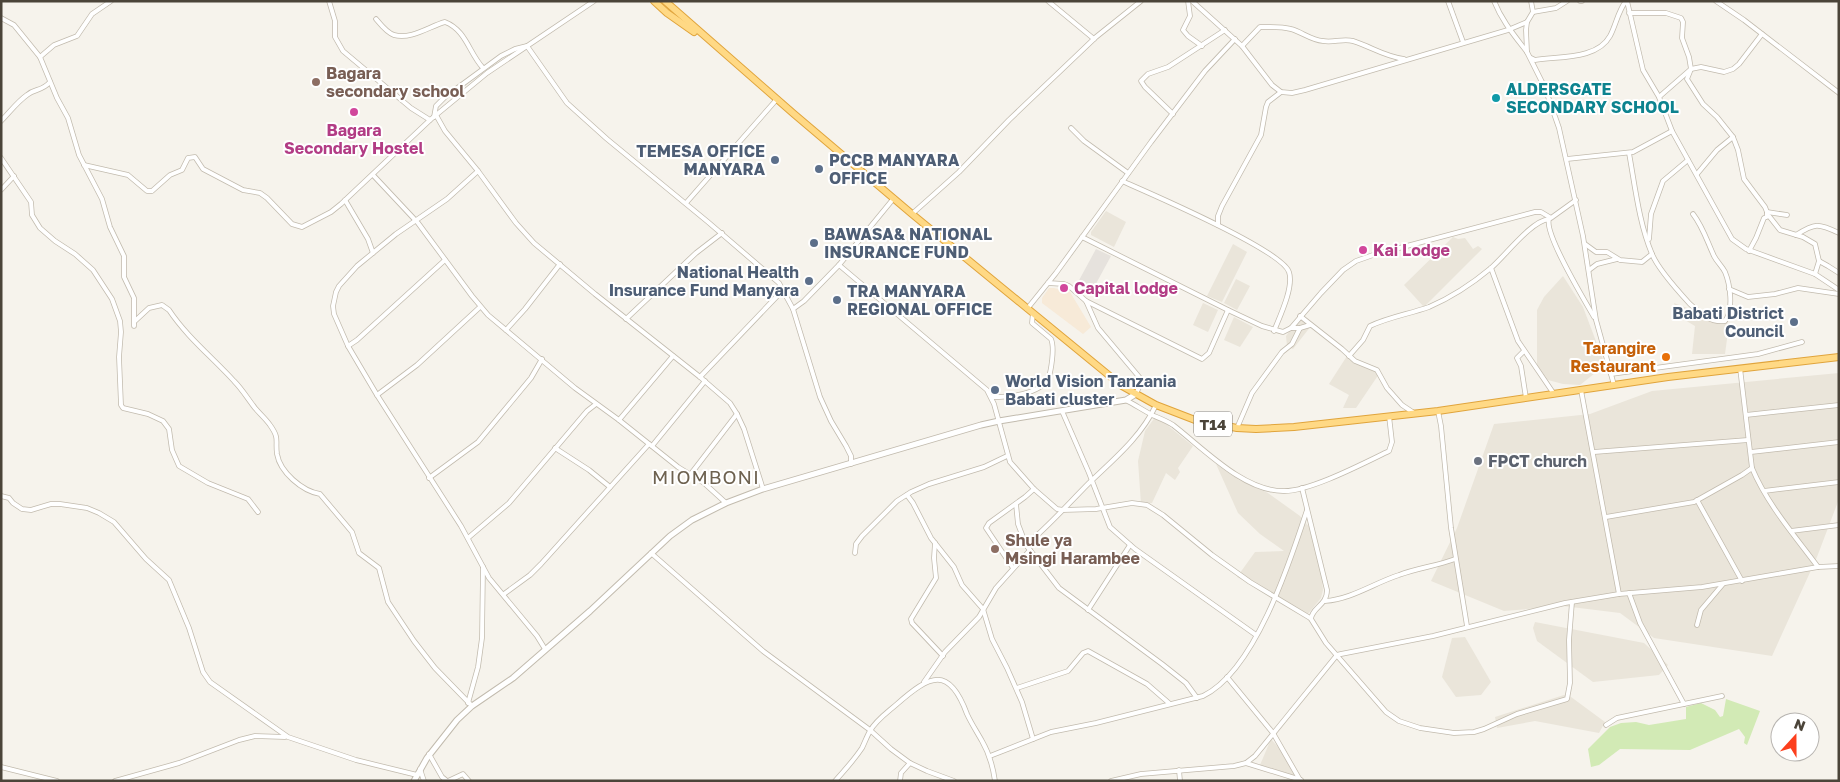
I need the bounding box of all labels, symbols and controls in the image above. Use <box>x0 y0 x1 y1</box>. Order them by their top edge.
place label: Bagara secondary school <box>326 63 465 101</box>
marker: Bagara secondary school <box>310 76 322 88</box>
place label: ALDERSGATE SECONDARY SCHOOL <box>1506 79 1679 117</box>
marker: ALDERSGATE SECONDARY SCHOOL <box>1490 92 1502 104</box>
marker: Bagara Secondary Hostel <box>348 106 360 118</box>
place label: Bagara Secondary Hostel <box>284 120 425 158</box>
place label: TEMESA OFFICE MANYARA <box>636 141 766 179</box>
place label: PCCB MANYARA OFFICE <box>829 150 960 188</box>
marker: TEMESA OFFICE MANYARA <box>769 154 781 166</box>
marker: PCCB MANYARA OFFICE <box>813 163 825 175</box>
place label: BAWASA& NATIONAL INSURANCE FUND <box>824 224 992 262</box>
marker: BAWASA& NATIONAL INSURANCE FUND <box>808 237 820 249</box>
place label: Kai Lodge <box>1373 240 1450 260</box>
marker: Kai Lodge <box>1357 244 1369 256</box>
place label: National Health Insurance Fund Manyara <box>609 262 799 300</box>
marker: National Health Insurance Fund Manyara <box>803 275 815 287</box>
place label: Capital lodge <box>1074 278 1178 298</box>
place label: TRA MANYARA REGIONAL OFFICE <box>847 281 992 319</box>
marker: Capital lodge <box>1058 282 1070 294</box>
marker: TRA MANYARA REGIONAL OFFICE <box>831 294 843 306</box>
place label: Babati District Council <box>1672 303 1785 341</box>
marker: Babati District Council <box>1788 316 1800 328</box>
place label: Tarangire Restaurant <box>1570 338 1656 376</box>
marker: Tarangire Restaurant <box>1660 351 1672 363</box>
place label: World Vision Tanzania Babati cluster <box>1005 371 1176 409</box>
marker: World Vision Tanzania Babati cluster <box>989 384 1001 396</box>
road number: T14 <box>1194 412 1232 436</box>
place label: FPCT church <box>1488 451 1587 471</box>
marker: FPCT church <box>1472 455 1484 467</box>
district label: MIOMBONI <box>652 465 760 488</box>
place label: Shule ya Msingi Harambee <box>1005 530 1140 568</box>
marker: Shule ya Msingi Harambee <box>989 543 1001 555</box>
north arrow <box>1770 712 1820 762</box>
text: N <box>1792 715 1808 734</box>

